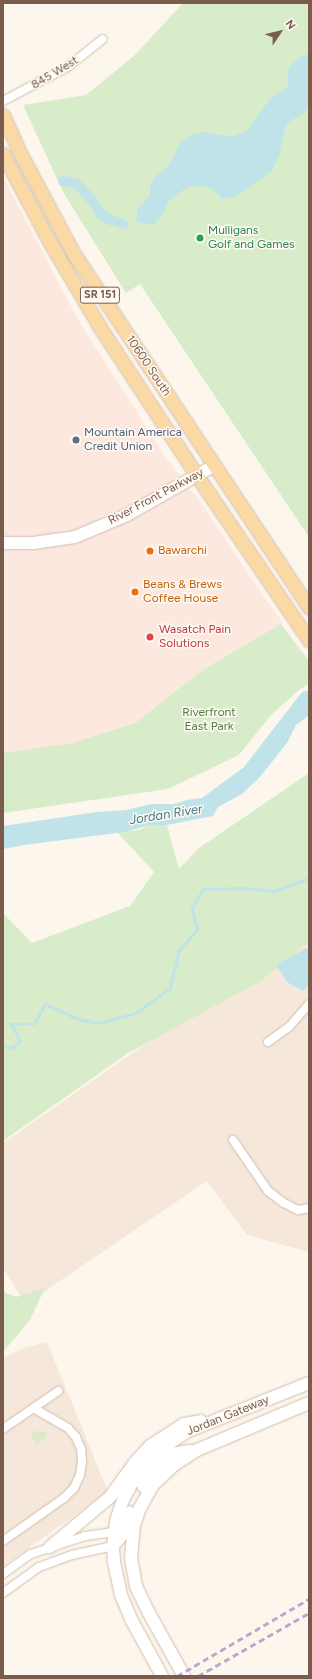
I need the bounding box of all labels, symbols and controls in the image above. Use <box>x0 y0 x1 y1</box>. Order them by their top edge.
north arrow <box>260 12 300 52</box>
text: N <box>282 18 298 32</box>
street label: 845 West <box>29 53 81 93</box>
place label: Mulligans Golf and Games <box>208 224 295 252</box>
marker: Mulligans Golf and Games <box>195 233 205 243</box>
road number: SR 151 <box>79 286 121 304</box>
street label: 10600 South <box>122 333 174 399</box>
place label: Mountain America Credit Union <box>84 426 182 454</box>
marker: Mountain America Credit Union <box>71 435 81 445</box>
street label: River Front Parkway <box>106 466 206 528</box>
place label: Bawarchi <box>158 544 207 558</box>
marker: Bawarchi <box>145 546 155 556</box>
place label: Beans & Brews Coffee House <box>143 578 222 606</box>
marker: Beans & Brews Coffee House <box>130 587 140 597</box>
place label: Wasatch Pain Solutions <box>159 623 231 651</box>
marker: Wasatch Pain Solutions <box>144 631 156 643</box>
park label: Riverfront East Park <box>182 706 236 734</box>
water label: Jordan River <box>128 802 204 828</box>
street label: Jordan Gateway <box>185 1393 271 1439</box>

